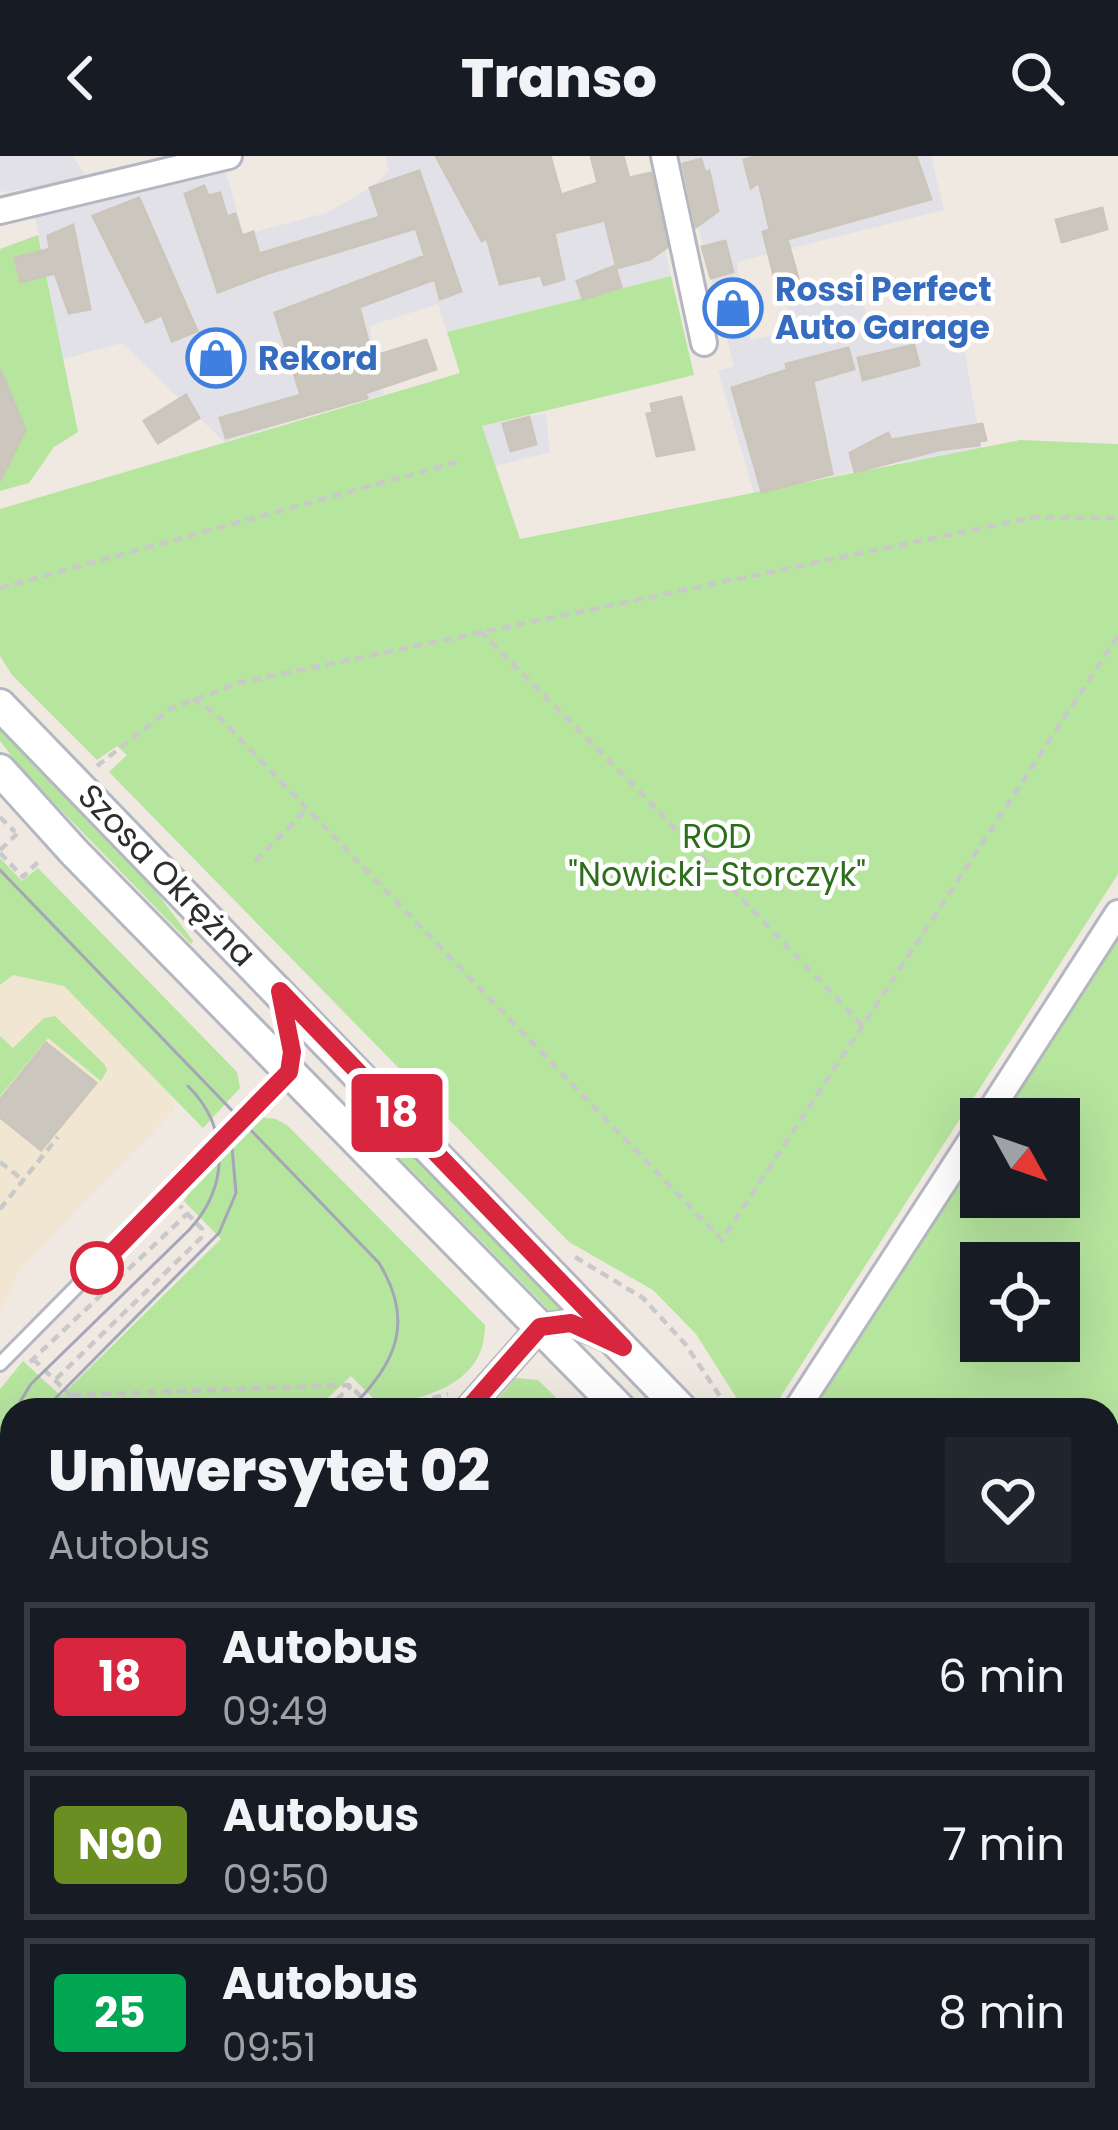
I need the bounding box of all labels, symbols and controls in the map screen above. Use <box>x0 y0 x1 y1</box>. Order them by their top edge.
text: Transo <box>461 40 657 116</box>
icon: back <box>48 45 114 111</box>
icon: search <box>1004 45 1070 111</box>
place label: Rossi Perfect Auto Garage <box>775 266 992 351</box>
shop icon: Rossi Perfect Auto Garage <box>702 277 764 339</box>
shop icon: Rekord <box>185 327 247 389</box>
place label: Rekord <box>258 335 378 382</box>
street label: Szosa Okrężna <box>67 773 267 977</box>
park label: ROD "Nowicki-Storczyk" <box>568 813 866 898</box>
line badge: 18 <box>343 1074 451 1152</box>
text: 18 <box>375 1083 419 1142</box>
north arrow <box>960 1098 1080 1218</box>
map controls <box>960 1098 1080 1362</box>
button: locate <box>960 1242 1080 1362</box>
unlabelled marker <box>72 1243 122 1293</box>
text: Uniwersytet 02 <box>48 1431 490 1511</box>
button: heart <box>945 1437 1071 1563</box>
text: Autobus <box>48 1518 210 1573</box>
text: Autobus <box>222 1616 418 1679</box>
text: 6 min <box>938 1645 1065 1708</box>
text: 18 <box>98 1647 142 1706</box>
text: 09:49 <box>222 1684 328 1739</box>
text: Autobus <box>223 1784 419 1847</box>
text: 7 min <box>942 1813 1065 1876</box>
text: N90 <box>78 1815 163 1874</box>
text: 09:50 <box>223 1852 329 1907</box>
text: Autobus <box>222 1952 418 2015</box>
text: 8 min <box>938 1981 1065 2044</box>
text: 25 <box>94 1983 146 2042</box>
text: 09:51 <box>222 2020 316 2075</box>

